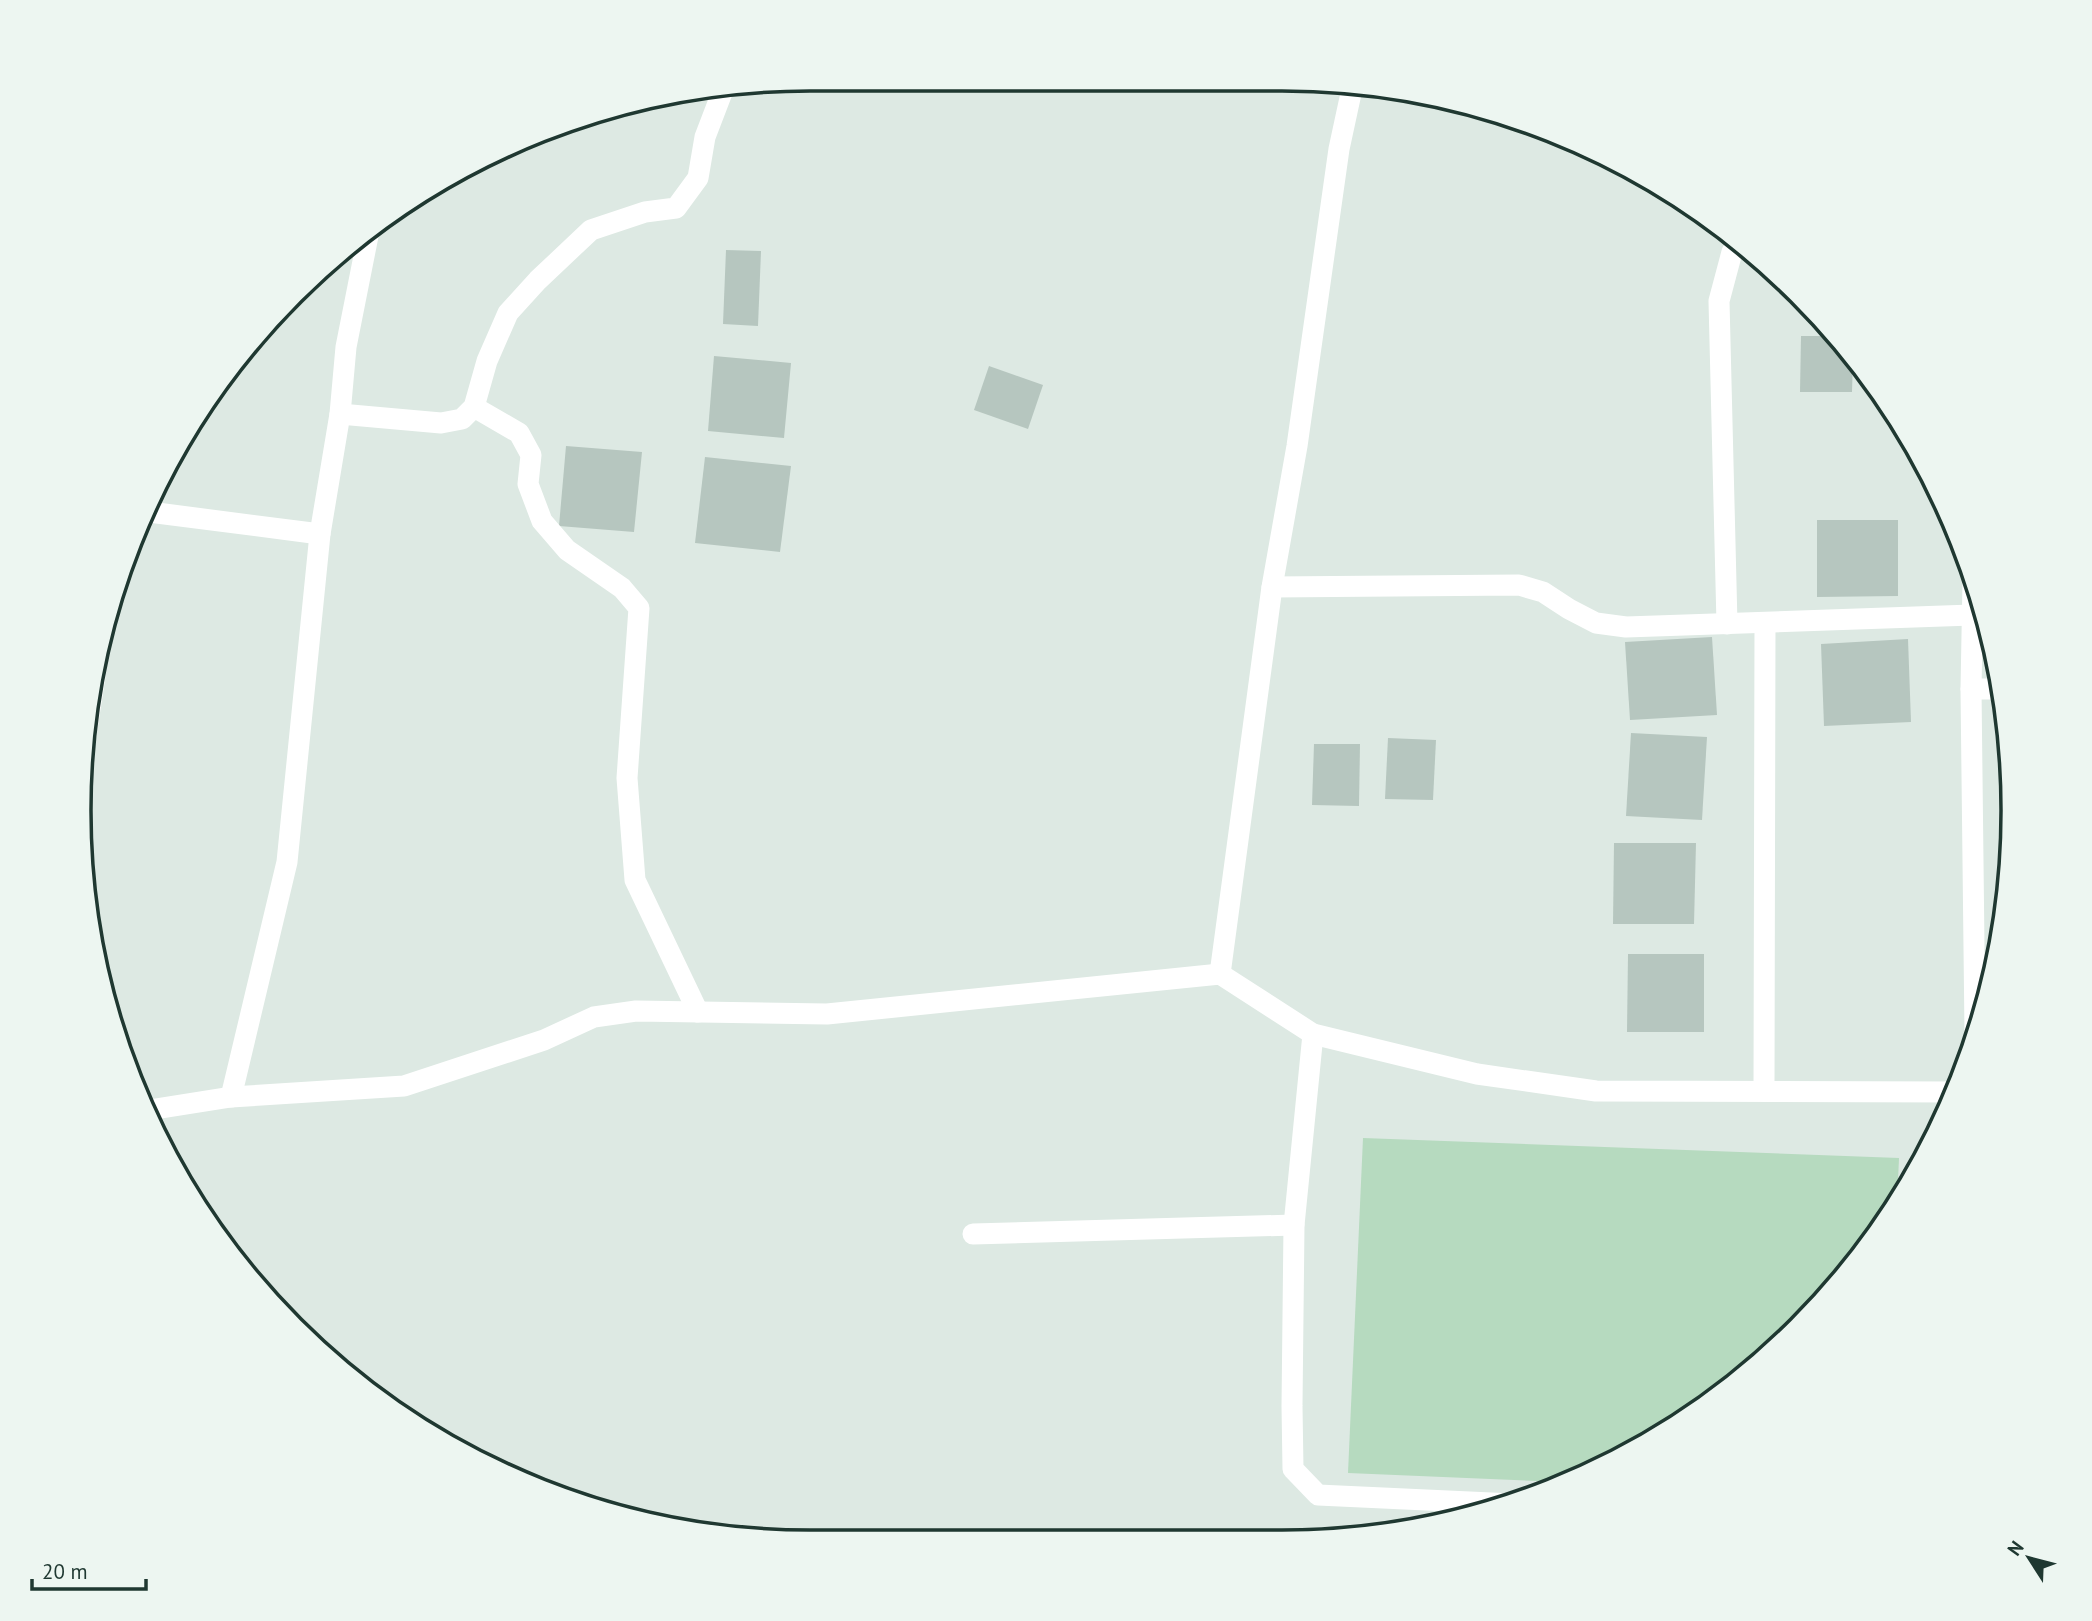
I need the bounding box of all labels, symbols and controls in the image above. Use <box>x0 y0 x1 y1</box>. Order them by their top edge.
north arrow <box>1994 1523 2064 1593</box>
text: N <box>2002 1536 2029 1560</box>
scale bar <box>32 1548 145 1592</box>
text: 20 m <box>42 1558 88 1585</box>

